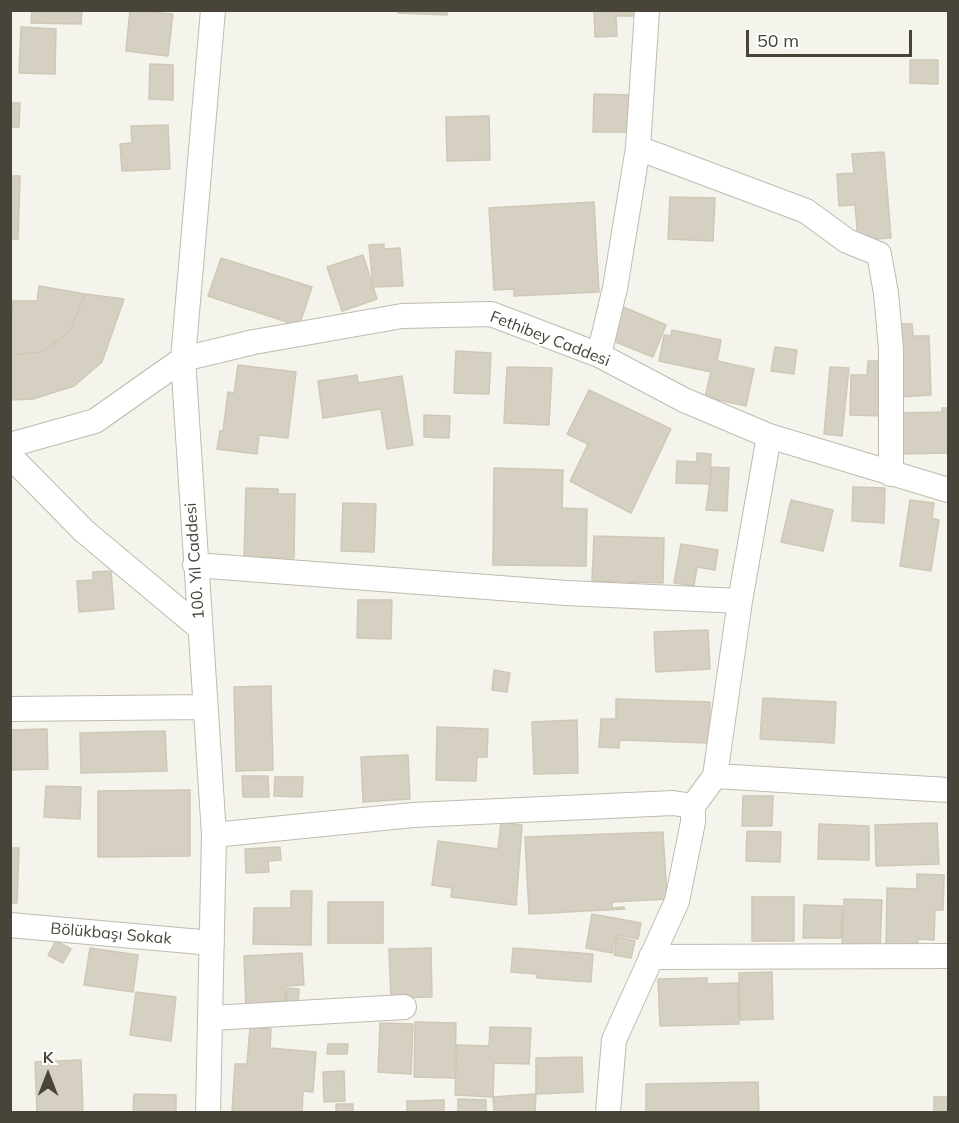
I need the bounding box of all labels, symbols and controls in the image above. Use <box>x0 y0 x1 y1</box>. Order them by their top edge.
scale bar <box>749 18 916 56</box>
text: 50 m <box>757 29 799 52</box>
street label: Fethibey Caddesi <box>487 307 613 371</box>
street label: 100. Yıl Caddesi <box>181 502 209 620</box>
street label: Bölükbaşı Sokak <box>50 919 172 949</box>
north arrow <box>18 1045 78 1105</box>
text: K <box>43 1047 53 1067</box>

